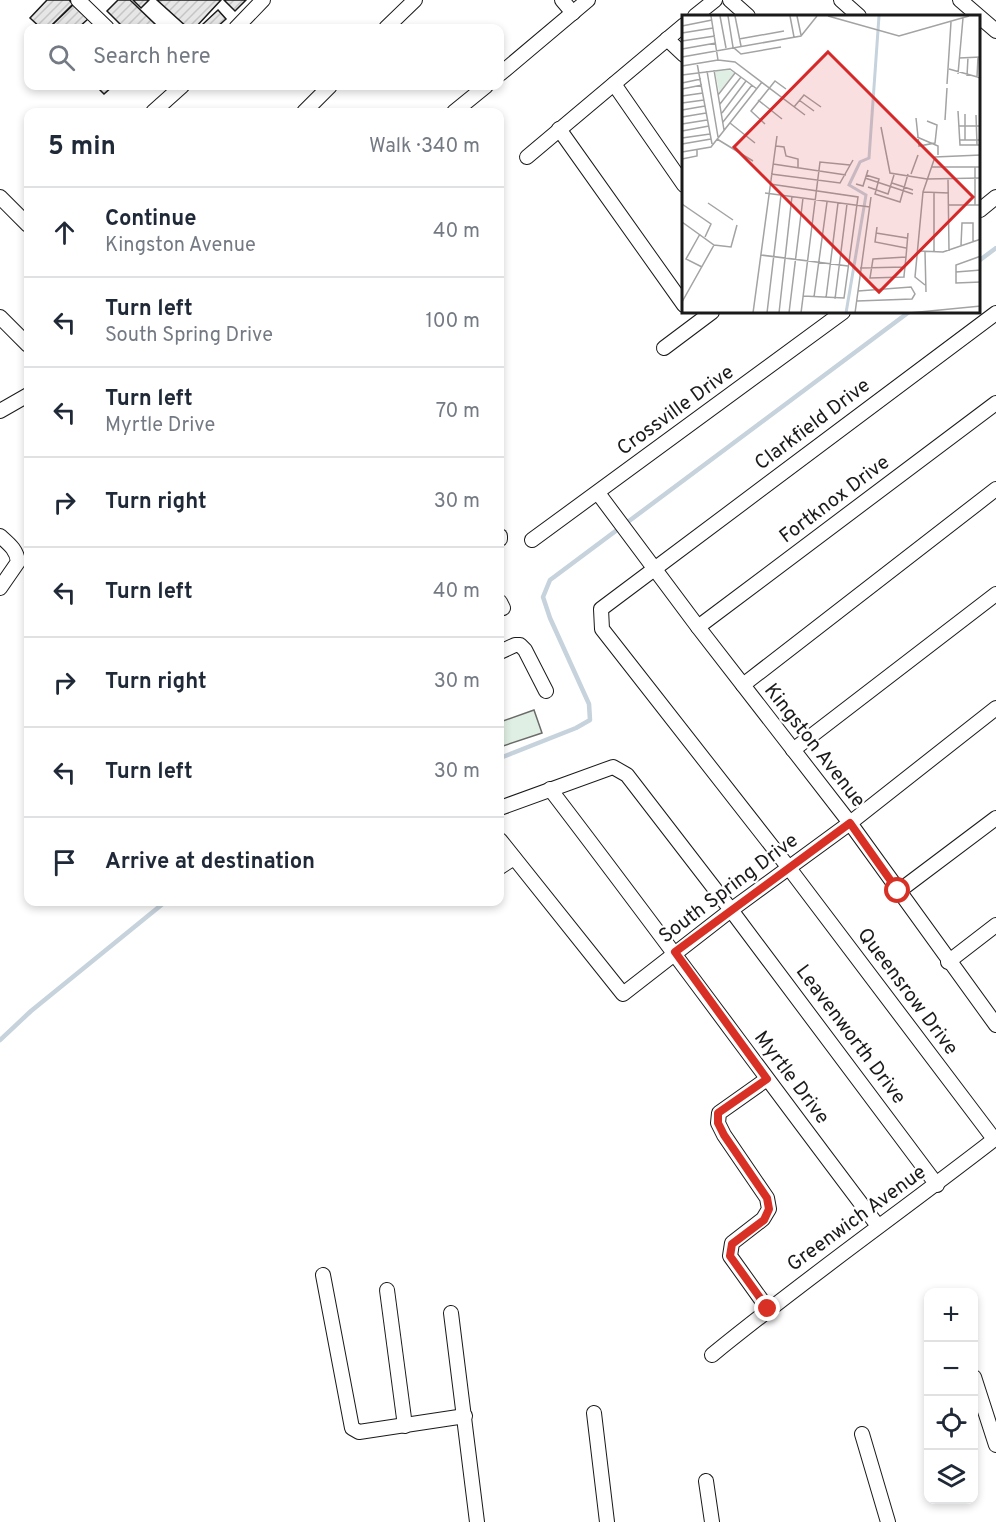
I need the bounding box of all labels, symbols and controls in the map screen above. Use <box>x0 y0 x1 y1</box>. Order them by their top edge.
inset map <box>682 15 981 314</box>
search box <box>24 24 504 90</box>
icon: search <box>45 41 78 74</box>
text: Search here <box>93 44 211 71</box>
text: 5 min <box>48 131 116 164</box>
text: Walk · 340 m <box>369 134 480 160</box>
text: Continue <box>105 206 196 233</box>
icon: ahead <box>48 216 81 249</box>
text: 40 m <box>433 219 480 245</box>
text: Kingston Avenue <box>105 233 256 259</box>
text: Turn left <box>105 296 193 323</box>
icon: left <box>48 306 81 339</box>
text: 100 m <box>425 309 480 335</box>
text: South Spring Drive <box>105 323 273 349</box>
street label: Crossville Drive <box>612 360 740 462</box>
street label: Clarkfield Drive <box>750 373 876 477</box>
text: Turn left <box>105 386 193 413</box>
icon: left <box>48 396 81 429</box>
text: 70 m <box>436 399 480 425</box>
text: Myrtle Drive <box>105 413 215 439</box>
street label: Fortknox Drive <box>775 450 895 550</box>
icon: right <box>48 486 81 519</box>
text: Turn right <box>105 489 207 516</box>
text: 30 m <box>434 489 480 515</box>
icon: left <box>48 576 81 609</box>
text: Turn left <box>105 579 193 606</box>
text: 40 m <box>433 579 480 605</box>
icon: right <box>48 666 81 699</box>
text: Turn right <box>105 669 207 696</box>
text: 30 m <box>434 669 480 695</box>
street label: Kingston Avenue <box>757 679 871 813</box>
icon: left <box>48 756 81 789</box>
text: Turn left <box>105 759 193 786</box>
text: 30 m <box>434 759 480 785</box>
street label: South Spring Drive <box>654 828 804 950</box>
icon: arrive <box>48 846 81 879</box>
text: Arrive at destination <box>105 849 315 876</box>
route start <box>884 877 910 903</box>
street label: Queensrow Drive <box>851 923 963 1061</box>
street label: Leavenworth Drive <box>789 960 911 1110</box>
street label: Myrtle Drive <box>747 1026 835 1130</box>
street label: Greenwich Avenue <box>782 1160 932 1278</box>
map controls <box>924 1288 978 1504</box>
button: + <box>924 1288 978 1342</box>
route end <box>754 1295 780 1321</box>
button: − <box>924 1342 978 1396</box>
button: locate <box>924 1396 978 1450</box>
button: layers <box>924 1450 978 1504</box>

